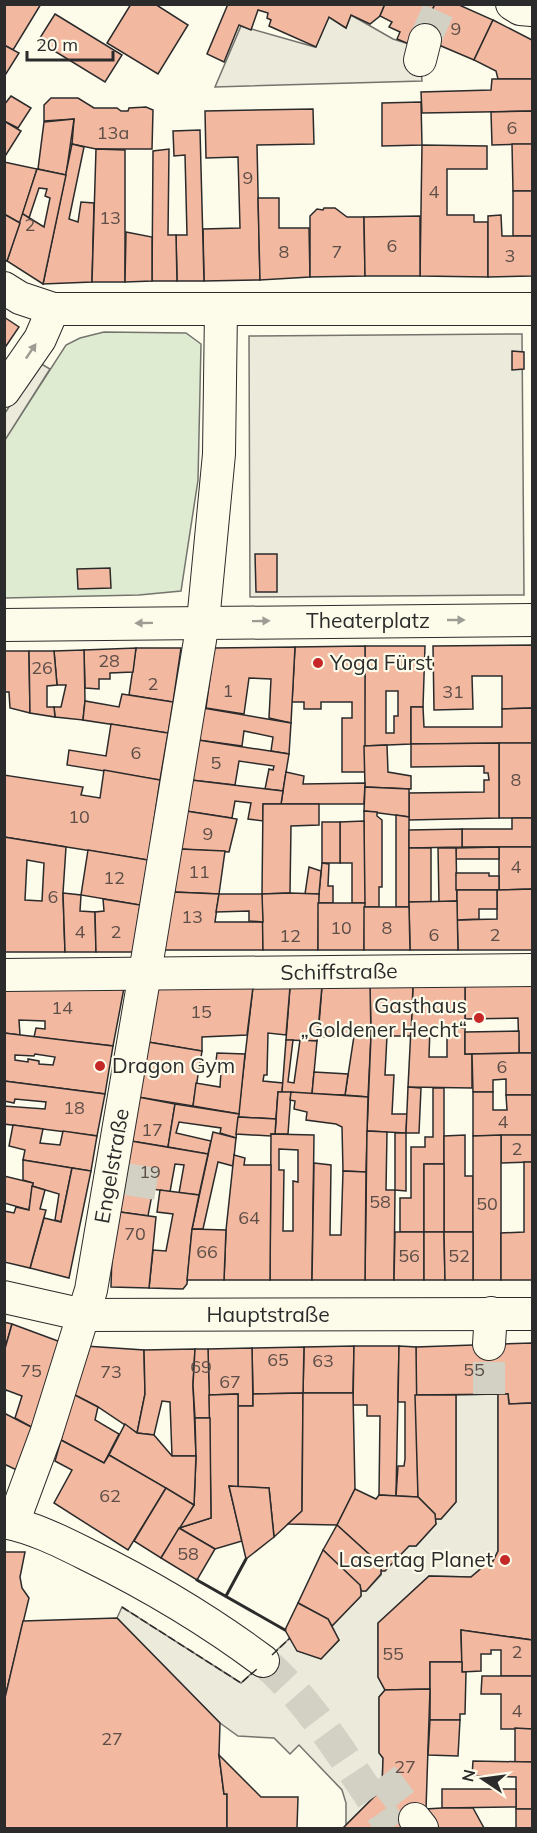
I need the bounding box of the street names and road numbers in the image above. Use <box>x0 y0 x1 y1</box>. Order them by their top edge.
street label: Theaterplatz <box>306 607 430 633</box>
street label: Schiffstraße <box>280 957 398 985</box>
street label: Engelstraße <box>88 1106 134 1225</box>
street label: Hauptstraße <box>206 1301 330 1327</box>

